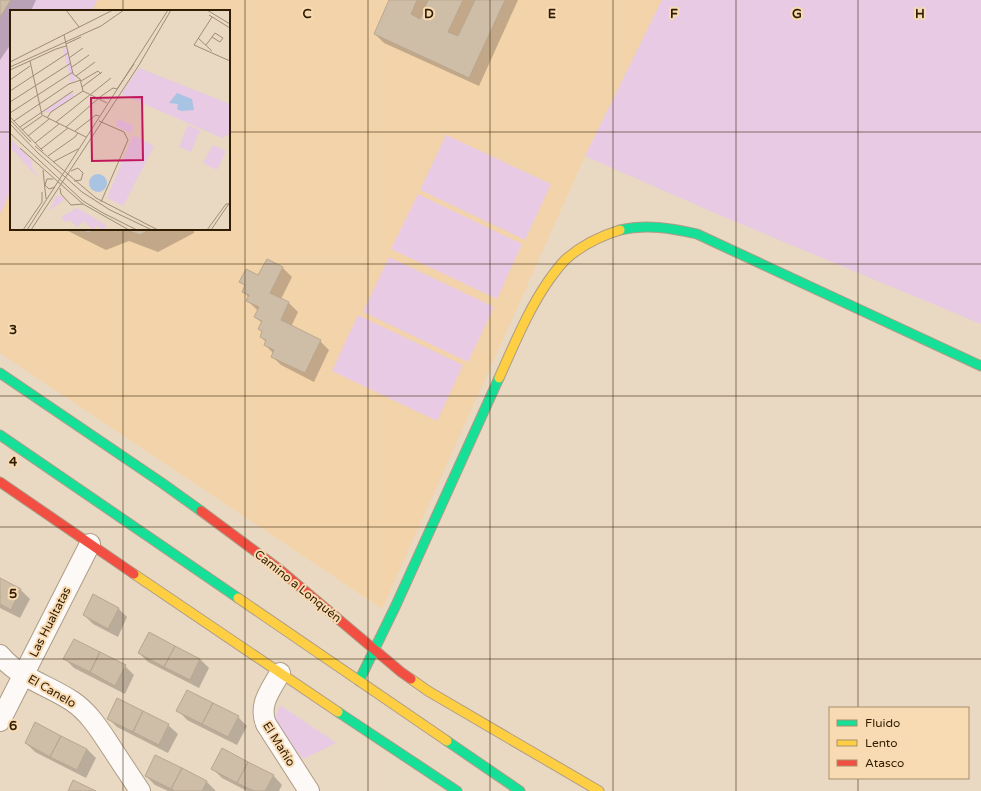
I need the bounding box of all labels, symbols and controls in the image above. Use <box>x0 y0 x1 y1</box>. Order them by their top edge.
text: C <box>302 6 312 22</box>
text: D <box>424 6 434 22</box>
text: E <box>548 6 556 22</box>
text: F <box>670 6 678 22</box>
text: G <box>792 6 802 22</box>
text: H <box>915 6 925 22</box>
inset map <box>10 10 230 230</box>
text: 3 <box>9 322 17 338</box>
text: 4 <box>9 454 18 470</box>
street label: Camino a Lonquén <box>252 547 344 625</box>
street label: Las Hualtatas <box>26 584 74 659</box>
text: 5 <box>9 586 17 602</box>
street label: El Canelo <box>25 672 79 710</box>
legend <box>829 707 969 779</box>
text: Fluido <box>865 716 900 730</box>
text: 6 <box>9 718 17 734</box>
street label: El Mañío <box>260 719 298 769</box>
text: Lento <box>865 736 898 750</box>
text: Atasco <box>865 756 904 770</box>

